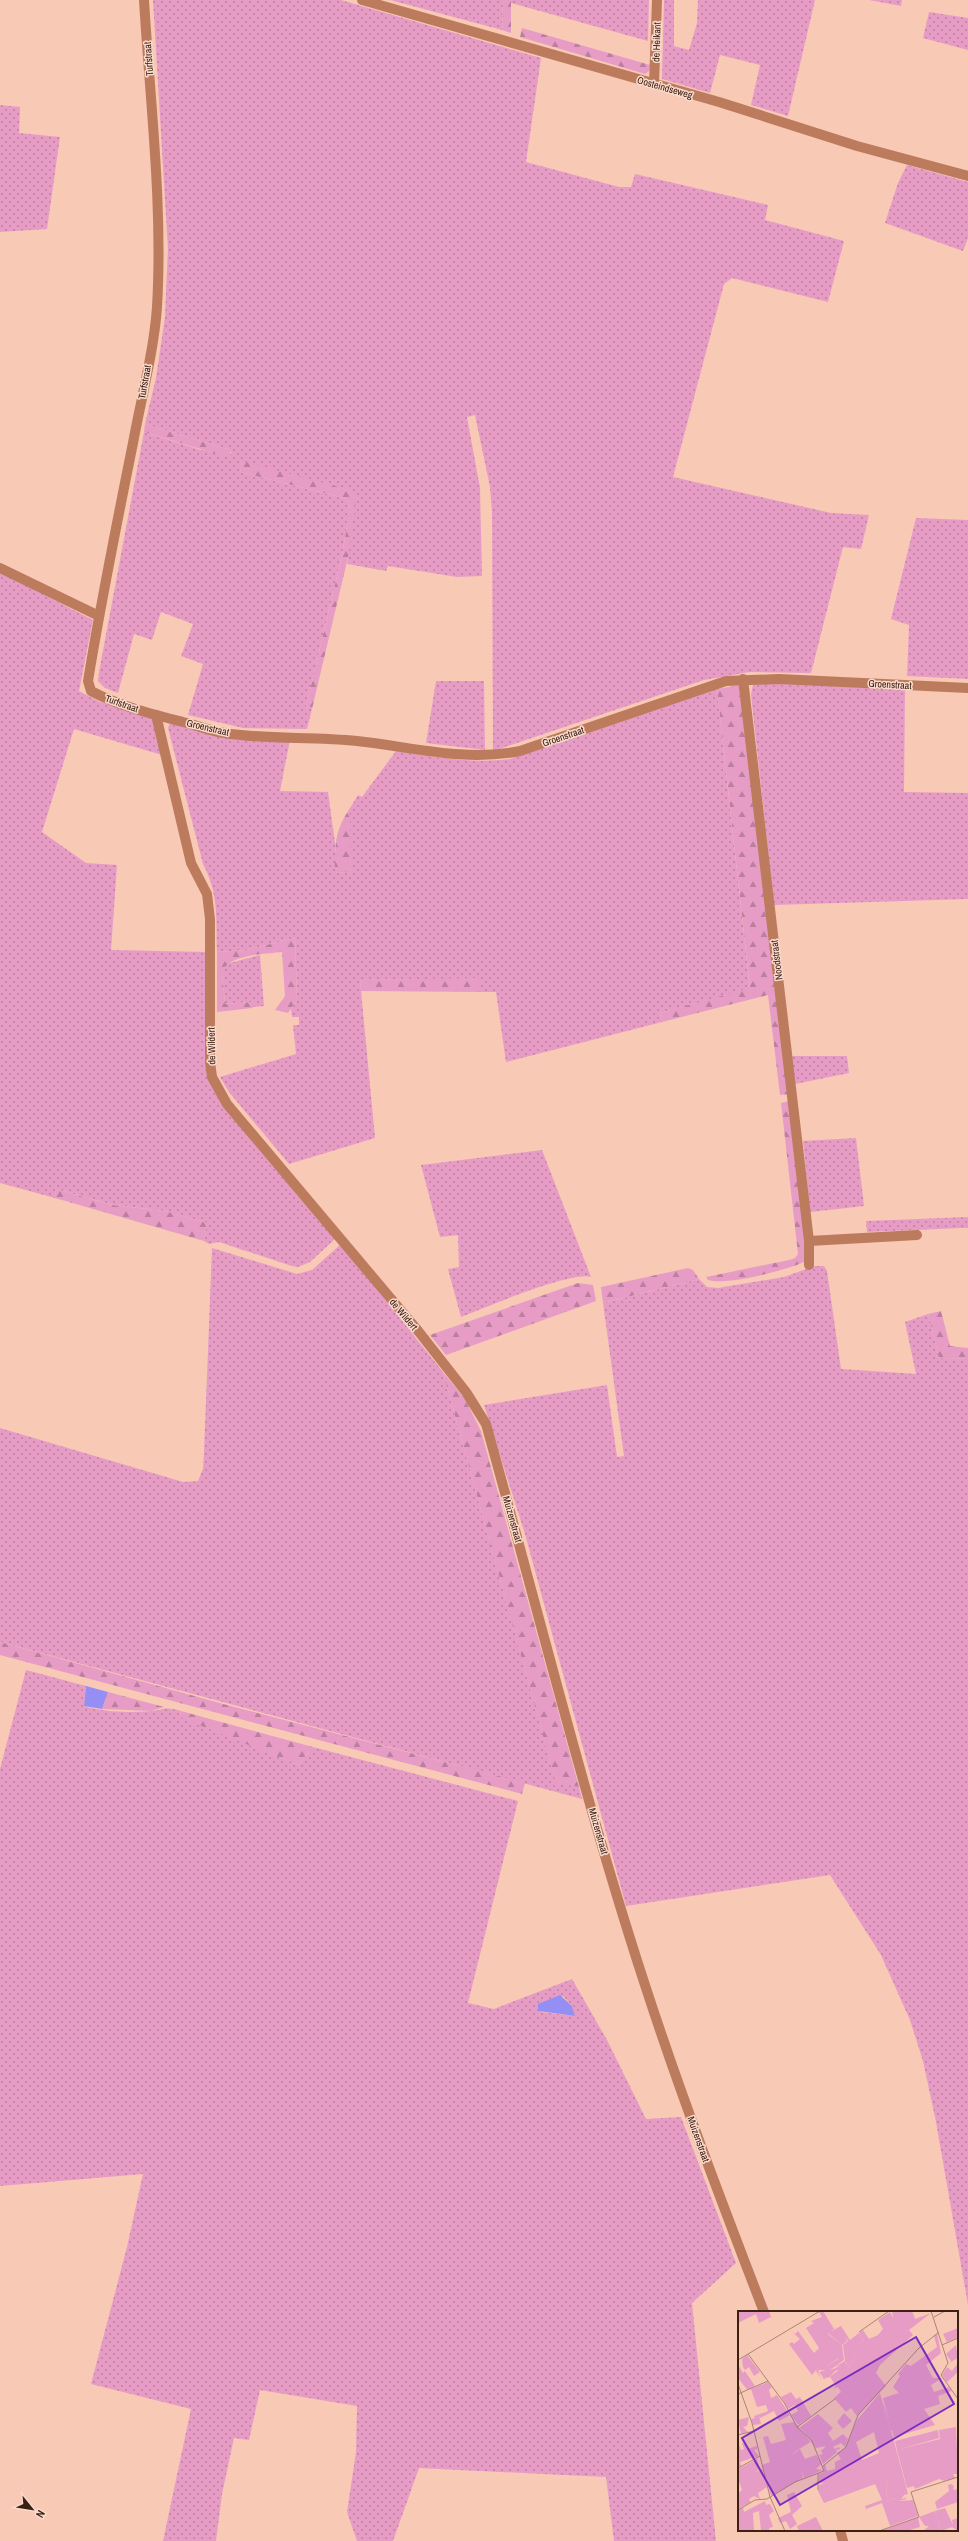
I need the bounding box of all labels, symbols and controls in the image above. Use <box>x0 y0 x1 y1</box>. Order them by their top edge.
street label: de Heikant <box>649 21 664 62</box>
street label: Turfstraat <box>141 41 156 77</box>
street label: Oosteindseweg <box>636 73 694 102</box>
street label: Turfstraat <box>135 363 154 400</box>
street label: Groenstraat <box>868 677 913 692</box>
street label: Turfstraat <box>103 692 141 715</box>
street label: Groenstraat <box>185 716 231 739</box>
street label: Groenstraat <box>541 723 586 750</box>
street label: Noodstraat <box>768 939 785 981</box>
street label: de Wildert <box>205 1026 218 1065</box>
street label: de Wildert <box>387 1296 421 1333</box>
street label: Muizenstraat <box>500 1495 525 1544</box>
street label: Muizenstraat <box>586 1807 611 1856</box>
street label: Muizenstraat <box>684 2115 713 2164</box>
inset map <box>738 2311 958 2531</box>
north arrow <box>12 2489 52 2529</box>
text: N <box>33 2508 48 2520</box>

